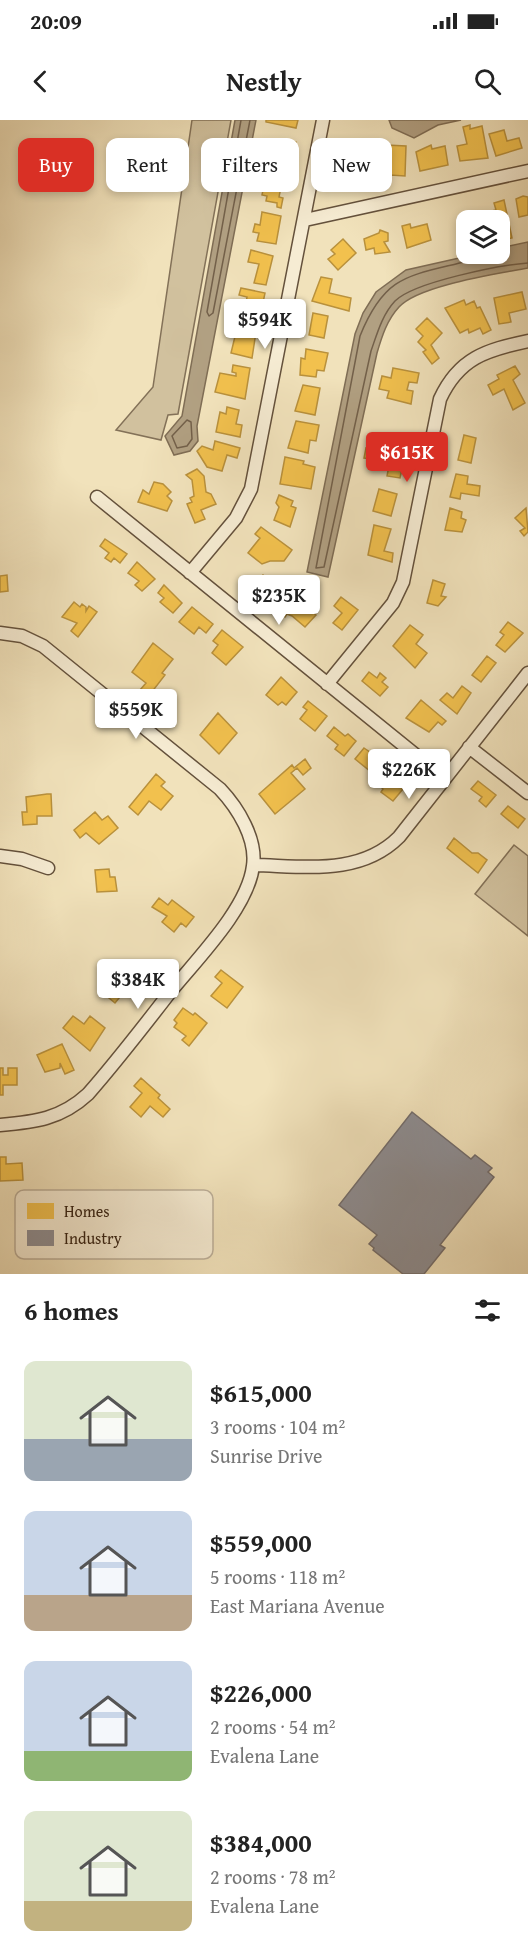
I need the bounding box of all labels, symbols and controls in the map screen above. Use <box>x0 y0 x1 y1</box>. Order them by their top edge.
text: 20:09 <box>30 5 82 37</box>
text: Nestly <box>226 61 302 101</box>
icon: back <box>24 65 57 98</box>
icon: search <box>471 65 504 98</box>
chip: Buy <box>18 138 94 192</box>
chip: Rent <box>106 138 189 192</box>
chip: Filters <box>201 138 299 192</box>
chip: New <box>311 138 392 192</box>
map controls <box>456 210 510 264</box>
button: layers <box>456 210 510 264</box>
pin: $594K <box>223 299 307 350</box>
text: $594K <box>238 304 292 333</box>
pin: $615K <box>365 432 449 483</box>
text: $615K <box>380 437 434 466</box>
pin: $235K <box>237 575 321 626</box>
text: $235K <box>252 580 306 609</box>
pin: $559K <box>94 689 178 740</box>
text: $559K <box>109 694 163 723</box>
pin: $226K <box>367 749 451 800</box>
text: $226K <box>382 754 436 783</box>
pin: $384K <box>96 959 180 1010</box>
text: $384K <box>111 964 165 993</box>
legend <box>15 1190 213 1259</box>
text: Homes <box>64 1199 110 1223</box>
text: Industry <box>64 1226 122 1250</box>
text: 6 homes <box>24 1291 119 1330</box>
icon: filters <box>471 1294 504 1327</box>
text: $615,000 <box>210 1373 312 1412</box>
icon: home <box>72 1385 144 1457</box>
text: 3 rooms · 104 m² <box>210 1412 345 1441</box>
text: Sunrise Drive <box>210 1441 322 1470</box>
text: $559,000 <box>210 1523 312 1562</box>
icon: home <box>72 1535 144 1607</box>
text: 5 rooms · 118 m² <box>210 1562 345 1591</box>
text: East Mariana Avenue <box>210 1591 385 1620</box>
text: $226,000 <box>210 1673 312 1712</box>
icon: home <box>72 1685 144 1757</box>
text: 2 rooms · 54 m² <box>210 1712 336 1741</box>
text: Evalena Lane <box>210 1741 319 1770</box>
text: $384,000 <box>210 1823 312 1862</box>
icon: home <box>72 1835 144 1907</box>
text: 2 rooms · 78 m² <box>210 1862 336 1891</box>
text: Evalena Lane <box>210 1891 319 1920</box>

